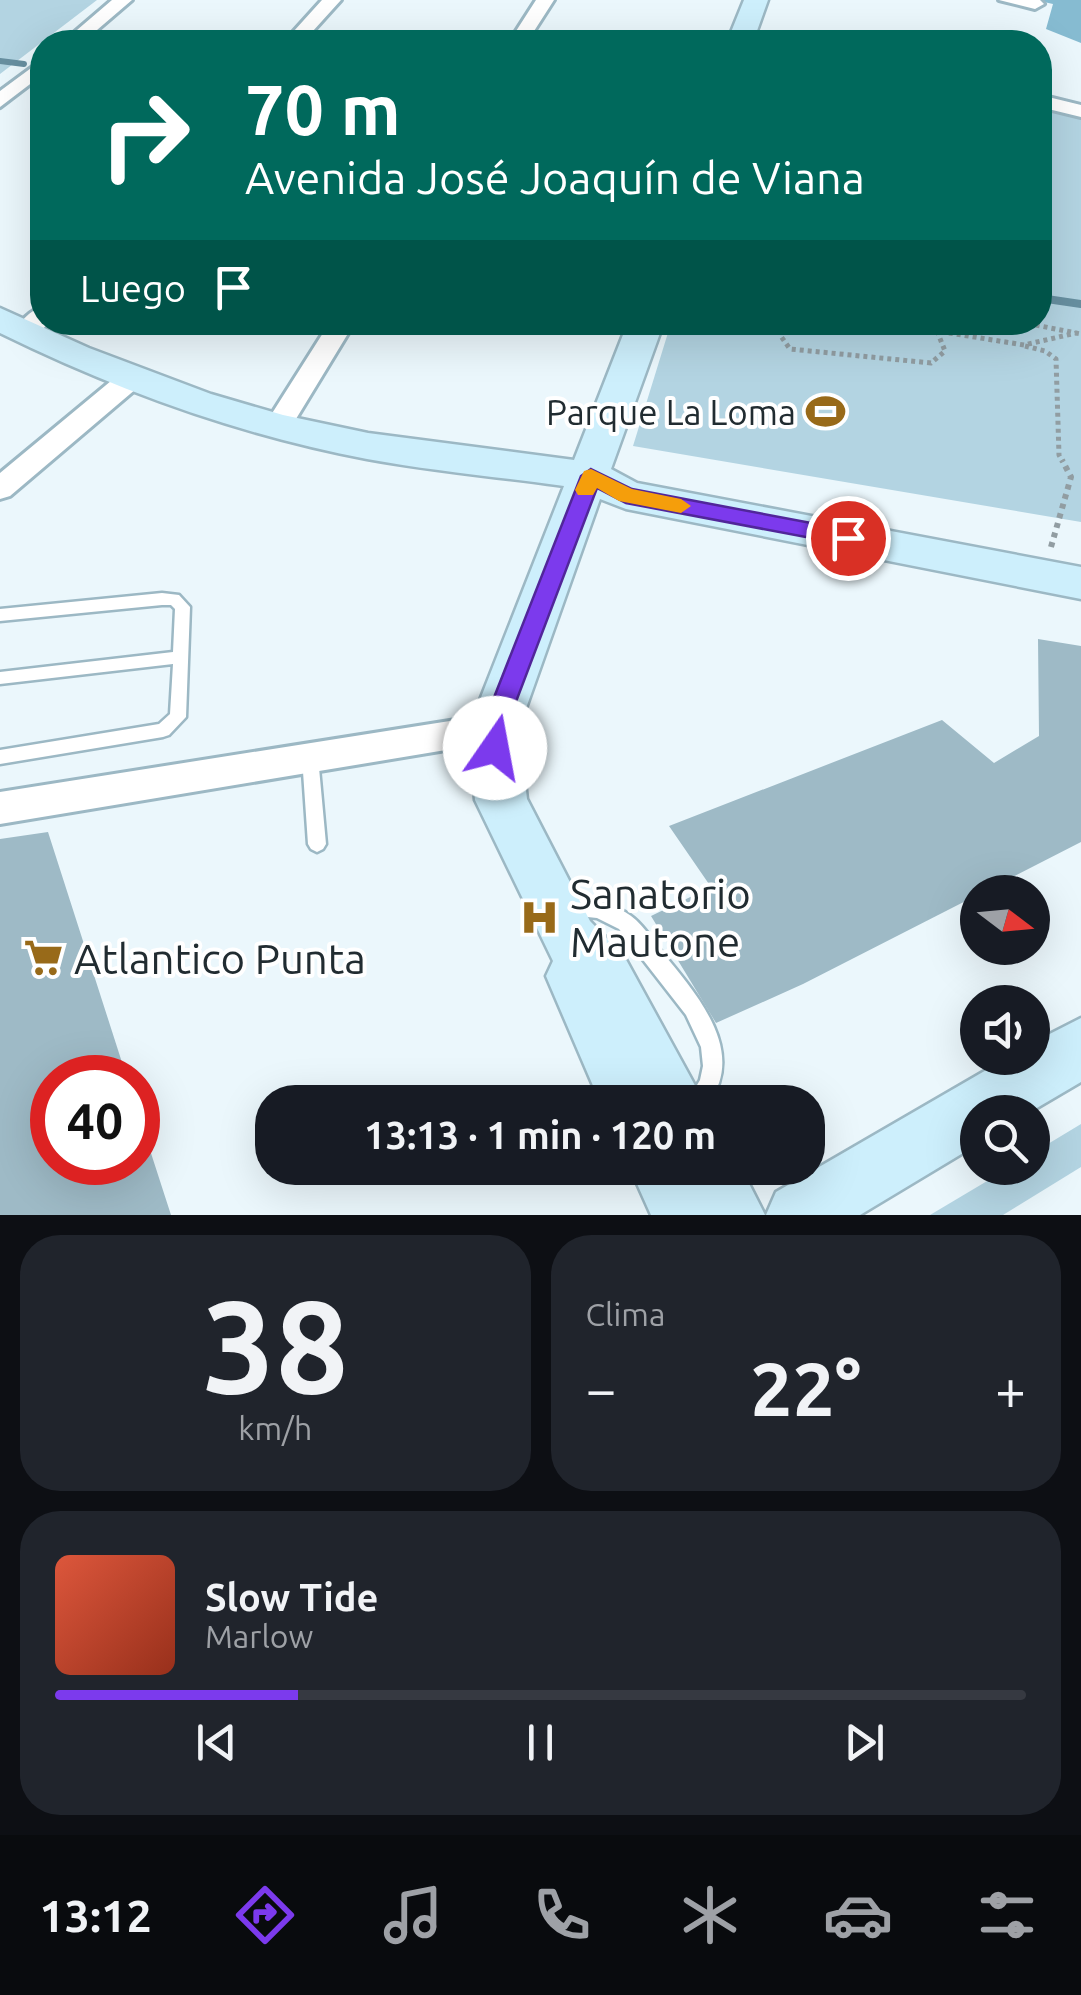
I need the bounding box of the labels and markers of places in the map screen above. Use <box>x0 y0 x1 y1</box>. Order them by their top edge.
sports icon: Parque La Loma <box>805 391 847 433</box>
place label: Parque La Loma <box>546 392 796 432</box>
pin <box>806 496 891 581</box>
place label: Sanatorio Mautone <box>570 870 751 965</box>
hospital icon: Sanatorio Mautone <box>519 896 561 938</box>
place label: Atlantico Punta <box>74 935 366 982</box>
supermarket icon: Atlantico Punta <box>23 937 65 979</box>

